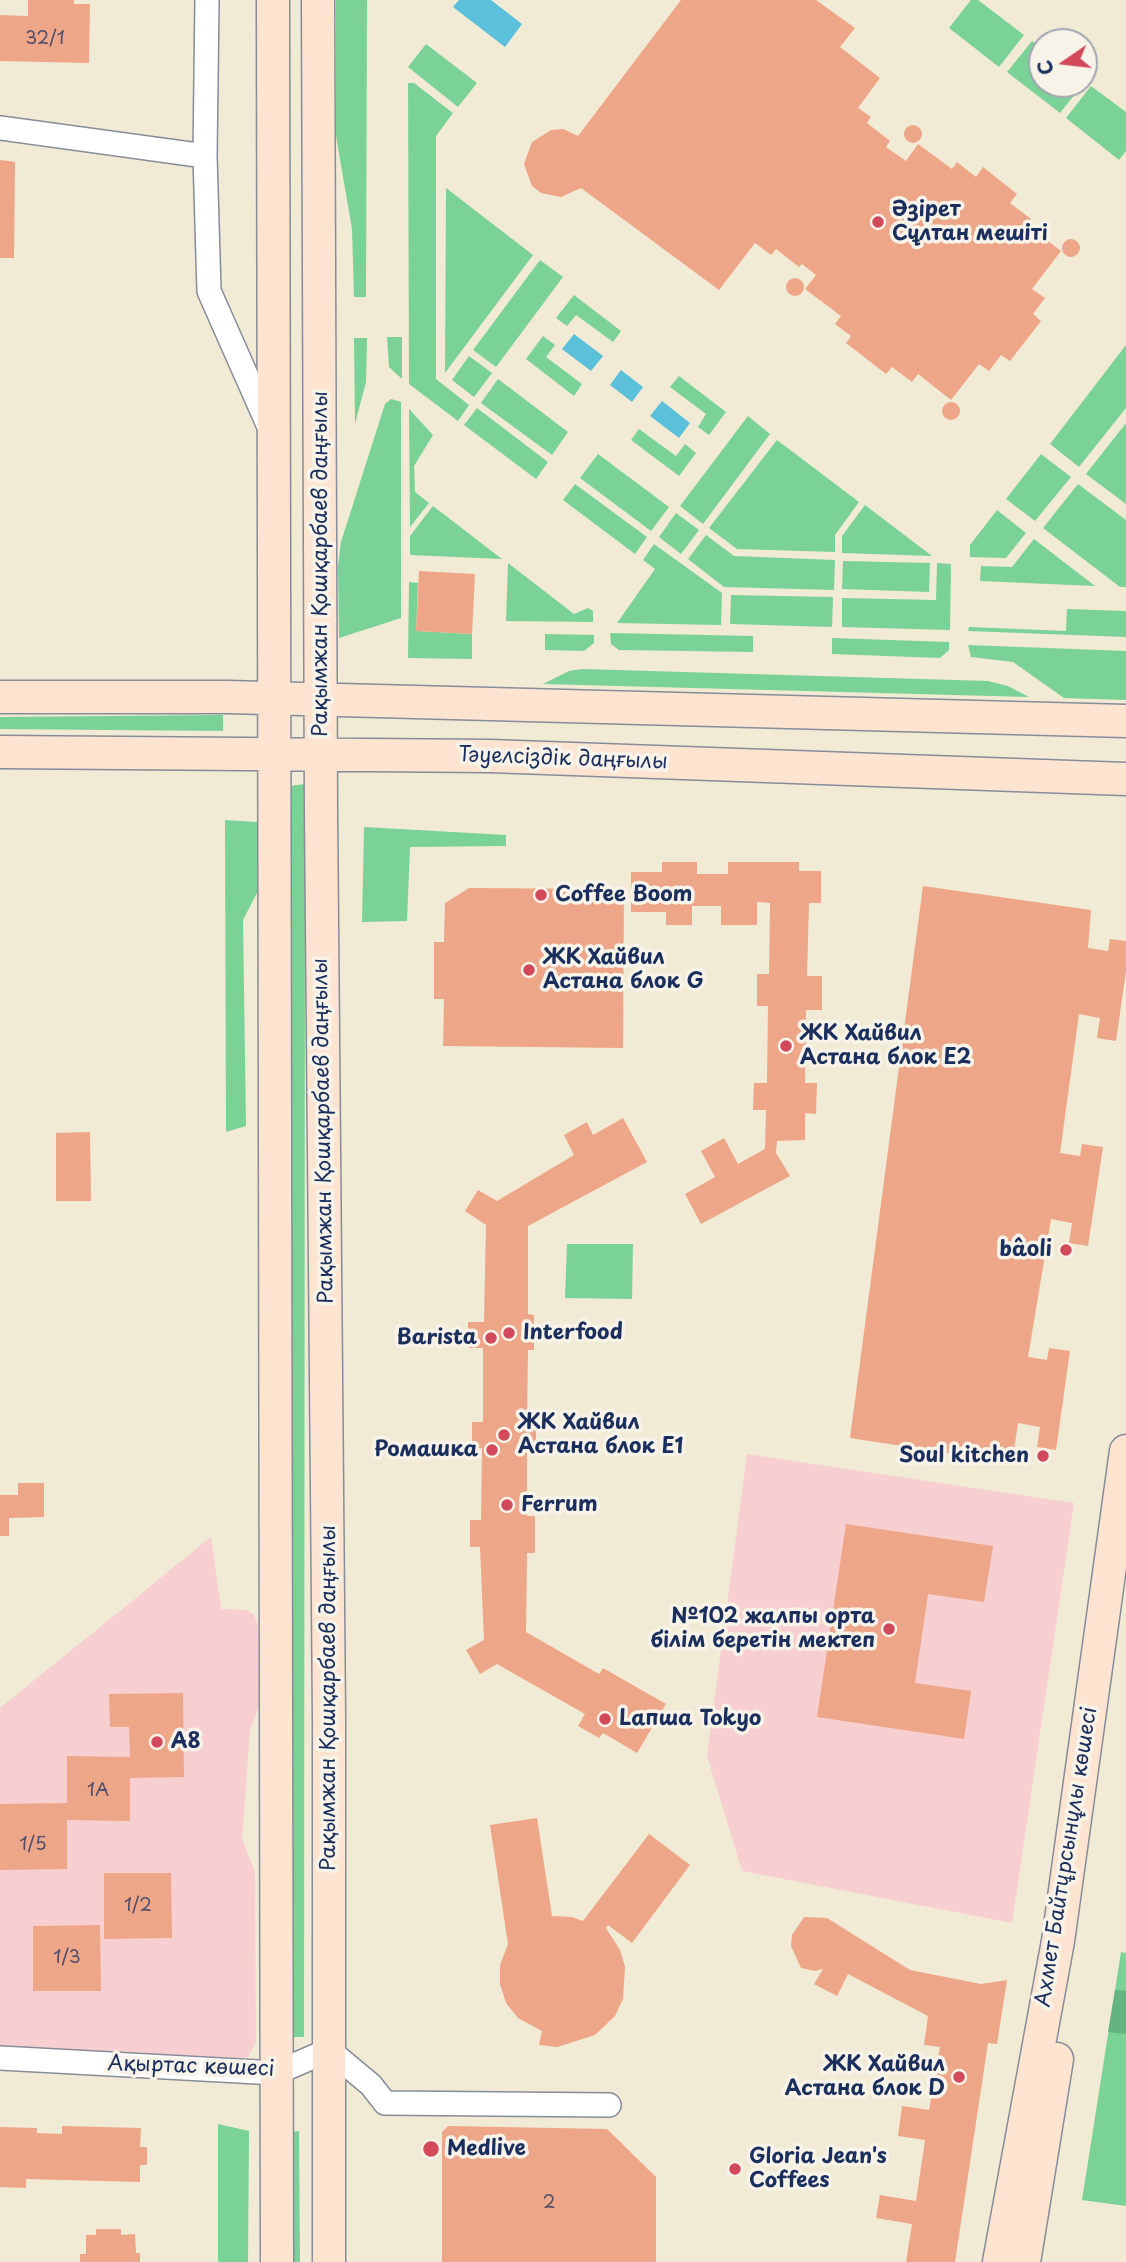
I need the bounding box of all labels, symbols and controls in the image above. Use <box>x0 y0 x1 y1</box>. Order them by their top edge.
house number: 32/1 <box>25 28 65 50</box>
north arrow <box>1028 28 1098 98</box>
text: С <box>1029 57 1060 78</box>
place label: Әзірет Сұлтан мешіті <box>892 197 1048 247</box>
marker: Әзірет Сұлтан мешіті <box>870 214 886 230</box>
street label: Рақымжан Қошқарбаев даңғылы <box>308 391 334 737</box>
street label: Тәуелсіздік даңғылы <box>458 743 668 775</box>
place label: Coffee Boom <box>555 882 692 908</box>
marker: Coffee Boom <box>533 887 549 903</box>
place label: ЖК Хайвил Астана блок G <box>543 945 704 995</box>
street label: Рақымжан Қошқарбаев даңғылы <box>308 958 340 1304</box>
marker: ЖК Хайвил Астана блок G <box>521 962 537 978</box>
place label: ЖК Хайвил Астана блок E2 <box>800 1021 971 1071</box>
marker: ЖК Хайвил Астана блок E2 <box>778 1038 794 1054</box>
place label: bâoli <box>999 1237 1052 1263</box>
marker: bâoli <box>1058 1242 1074 1258</box>
place label: Interfood <box>523 1320 623 1346</box>
place label: Barista <box>397 1325 477 1351</box>
marker: Interfood <box>501 1325 517 1341</box>
marker: Barista <box>483 1330 499 1346</box>
place label: ЖК Хайвил Астана блок E1 <box>518 1410 684 1460</box>
marker: ЖК Хайвил Астана блок E1 <box>496 1427 512 1443</box>
place label: Ромашка <box>374 1437 478 1463</box>
marker: Ромашка <box>484 1442 500 1458</box>
place label: Soul kitchen <box>899 1443 1029 1469</box>
marker: Soul kitchen <box>1035 1448 1051 1464</box>
place label: Ferrum <box>521 1492 598 1518</box>
marker: Ferrum <box>499 1497 515 1513</box>
street label: Рақымжан Қошқарбаев даңғылы <box>316 1525 342 1871</box>
place label: №102 жалпы орта білім беретін мектеп <box>650 1604 875 1654</box>
marker: №102 жалпы орта білім беретін мектеп <box>881 1621 897 1637</box>
street label: Ахмет Байтұрсынұлы көшесі <box>1031 1705 1103 2009</box>
place label: Lапша Tokyo <box>619 1706 761 1732</box>
marker: Lапша Tokyo <box>597 1711 613 1727</box>
place label: А8 <box>171 1729 201 1755</box>
marker: А8 <box>149 1734 165 1750</box>
house number: 1А <box>87 1780 109 1802</box>
house number: 1/5 <box>19 1834 47 1856</box>
house number: 1/2 <box>124 1895 152 1917</box>
house number: 1/3 <box>53 1947 81 1969</box>
street label: Ақыртас көшесі <box>107 2051 275 2083</box>
place label: ЖК Хайвил Астана блок D <box>785 2052 945 2102</box>
marker: ЖК Хайвил Астана блок D <box>951 2069 967 2085</box>
place label: Medlive <box>447 2136 526 2162</box>
marker: Medlive <box>421 2139 441 2159</box>
place label: Gloria Jean's Coffees <box>749 2144 887 2194</box>
marker: Gloria Jean's Coffees <box>727 2161 743 2177</box>
house number: 2 <box>543 2192 555 2214</box>

